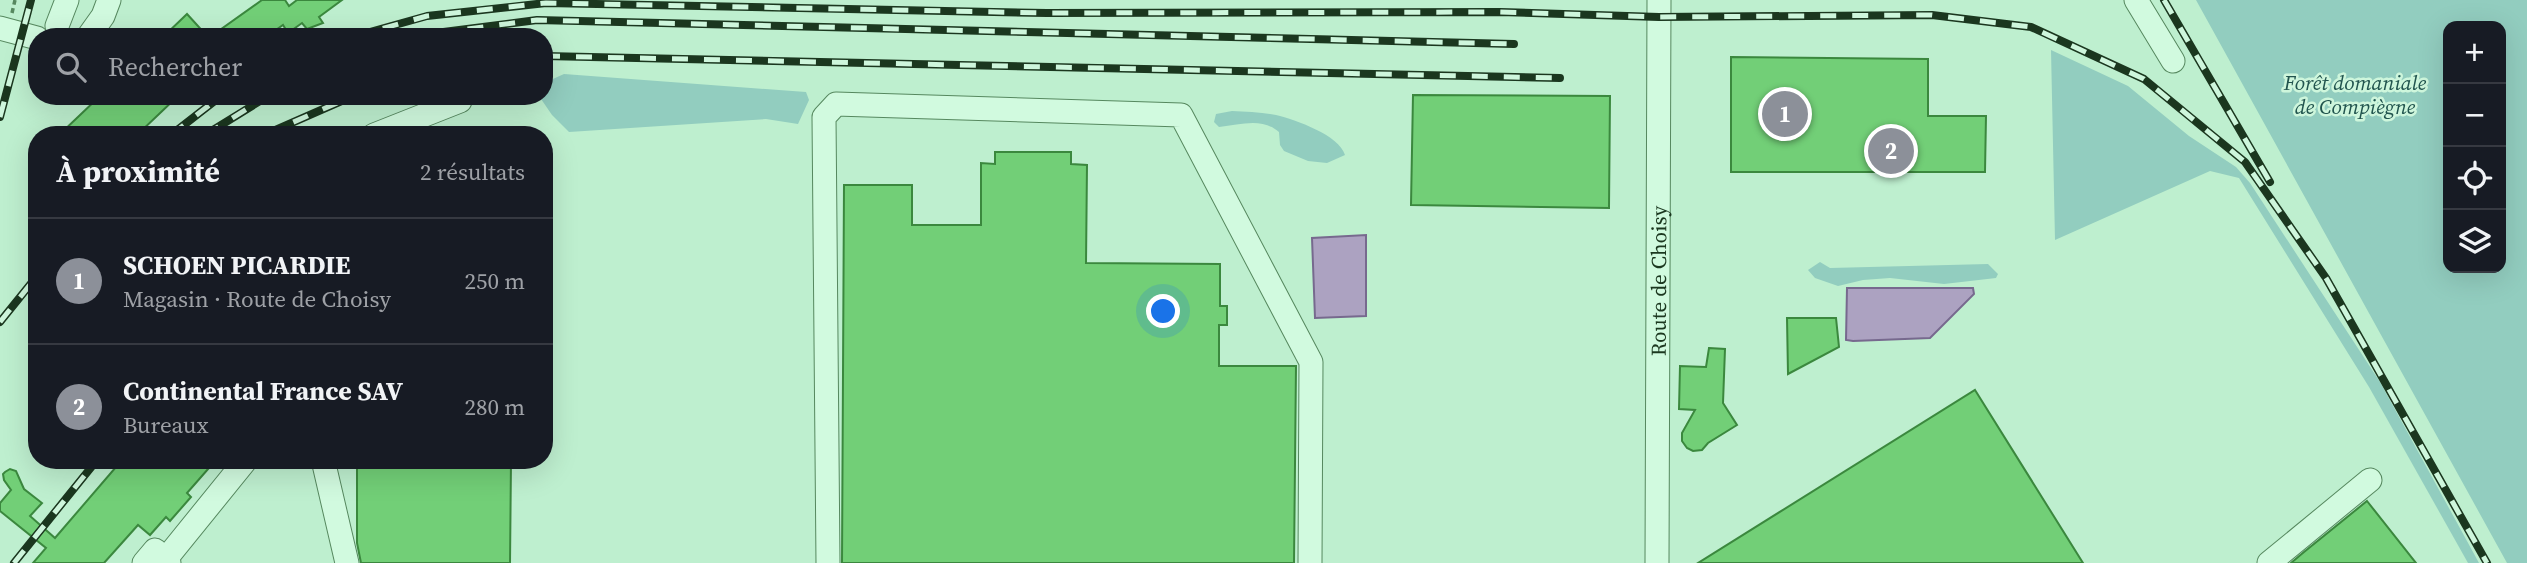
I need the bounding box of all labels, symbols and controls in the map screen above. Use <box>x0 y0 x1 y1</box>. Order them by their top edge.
map controls <box>2443 21 2506 273</box>
button: + <box>2443 21 2506 84</box>
search box <box>28 28 553 105</box>
icon: search <box>52 48 90 86</box>
text: Rechercher <box>108 49 242 85</box>
park label: Forêt domaniale de Compiègne <box>2283 68 2427 121</box>
button: − <box>2443 84 2506 147</box>
pin: 1 <box>1762 88 1808 140</box>
pin: 2 <box>1868 125 1914 177</box>
button: locate <box>2443 147 2506 210</box>
text: À proximité <box>56 151 220 192</box>
text: 2 résultats <box>420 156 525 188</box>
street label: Route de Choisy <box>1643 205 1673 356</box>
button: layers <box>2443 210 2506 273</box>
text: SCHOEN PICARDIE <box>123 247 351 283</box>
text: 1 <box>73 265 85 297</box>
text: 250 m <box>464 265 525 297</box>
text: Magasin · Route de Choisy <box>123 283 391 315</box>
your location <box>1146 294 1180 328</box>
text: Continental France SAV <box>123 373 403 409</box>
text: 2 <box>73 391 85 423</box>
text: 280 m <box>464 391 525 423</box>
text: Bureaux <box>123 409 209 441</box>

